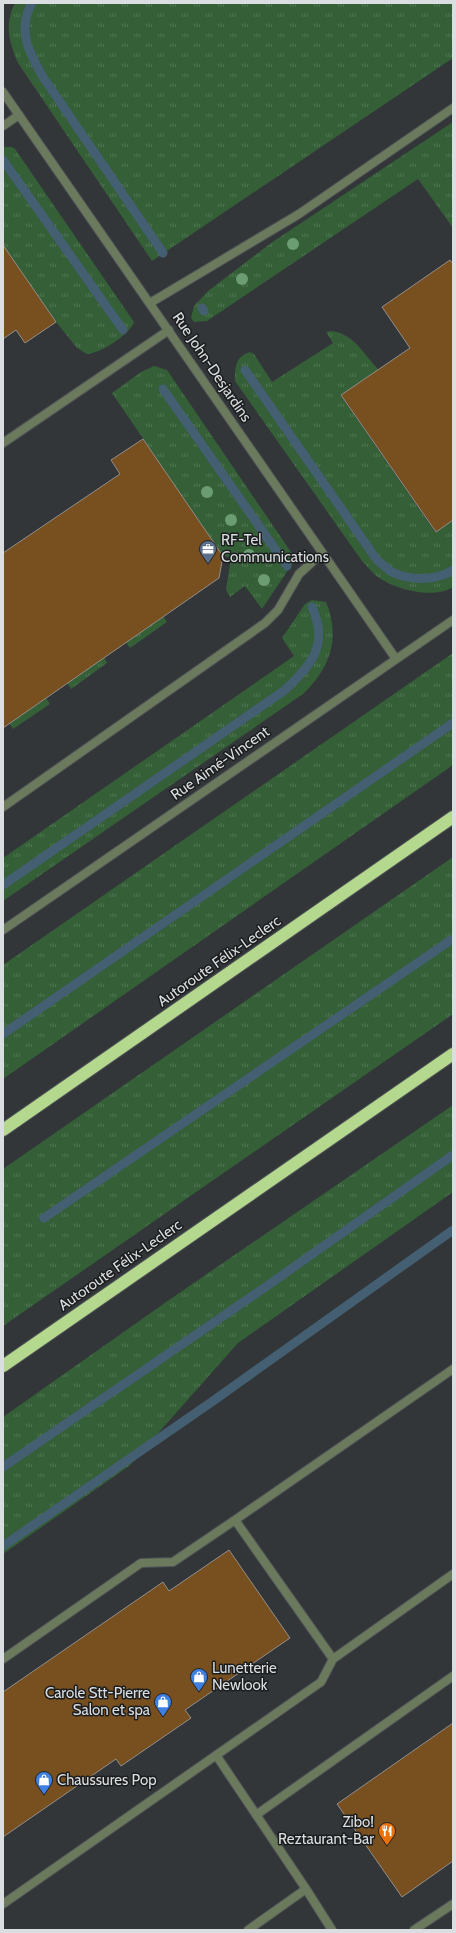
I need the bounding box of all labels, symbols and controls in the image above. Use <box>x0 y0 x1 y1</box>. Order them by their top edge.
street label: Rue John-Desjardins <box>169 309 255 425</box>
place label: RF-Tel Communications <box>221 531 329 566</box>
office icon: RF-Tel Communications <box>198 539 218 564</box>
street label: Rue Aimé-Vincent <box>167 722 273 804</box>
street label: Autoroute Félix-Leclerc <box>154 912 284 1010</box>
street label: Autoroute Félix-Leclerc <box>55 1216 185 1314</box>
place label: Lunetterie Newlook <box>212 1659 277 1694</box>
shop icon: Lunetterie Newlook <box>189 1667 209 1692</box>
place label: Carole Stt-Pierre Salon et spa <box>45 1684 151 1719</box>
shop icon: Carole Stt-Pierre Salon et spa <box>153 1692 173 1717</box>
shop icon: Chaussures Pop <box>34 1770 54 1795</box>
place label: Chaussures Pop <box>57 1771 157 1789</box>
place label: Zibo! Reztaurant-Bar <box>278 1813 374 1848</box>
restaurant icon: Zibo! Reztaurant-Bar <box>377 1821 397 1846</box>

